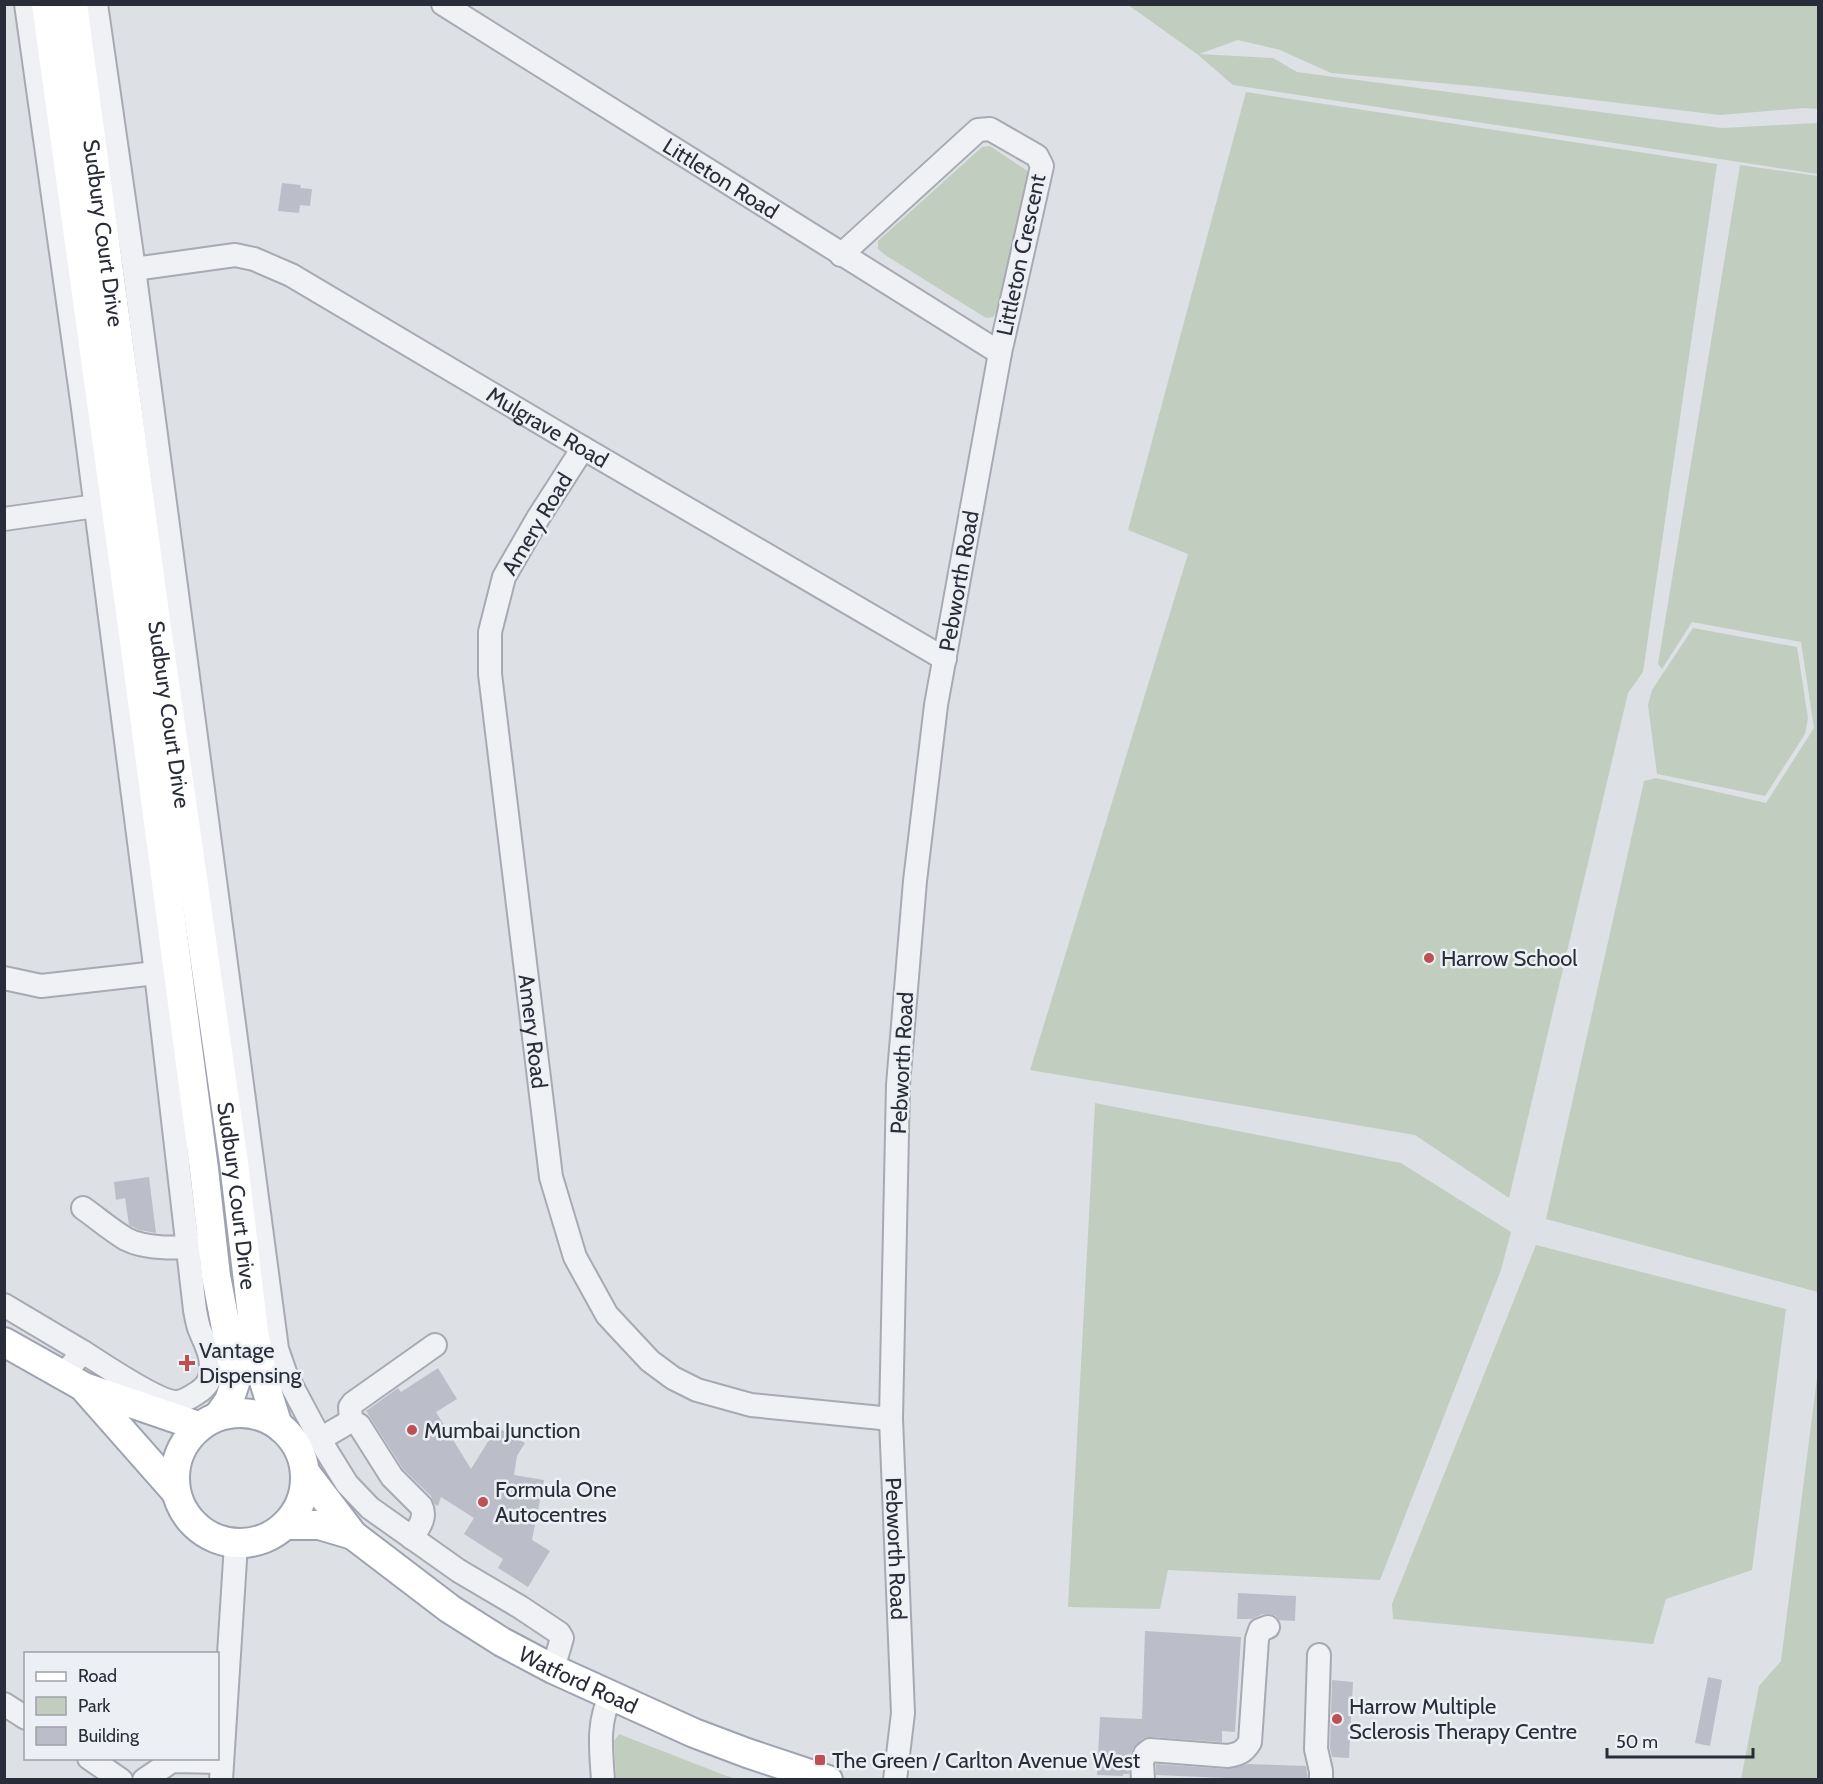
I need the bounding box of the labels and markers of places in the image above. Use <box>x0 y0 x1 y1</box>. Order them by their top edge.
place label: Harrow School <box>1441 945 1578 972</box>
marker: Harrow School <box>1422 951 1436 965</box>
place label: Vantage Dispensing <box>199 1337 302 1389</box>
marker: Vantage Dispensing <box>180 1356 194 1370</box>
place label: Mumbai Junction <box>424 1417 580 1444</box>
marker: Mumbai Junction <box>405 1423 419 1437</box>
place label: Formula One Autocentres <box>495 1476 616 1528</box>
marker: Formula One Autocentres <box>476 1495 490 1509</box>
place label: Harrow Multiple Sclerosis Therapy Centre <box>1349 1693 1577 1745</box>
marker: Harrow Multiple Sclerosis Therapy Centre <box>1330 1712 1344 1726</box>
place label: The Green / Carlton Avenue West <box>832 1747 1141 1774</box>
marker: The Green / Carlton Avenue West <box>813 1753 827 1767</box>

